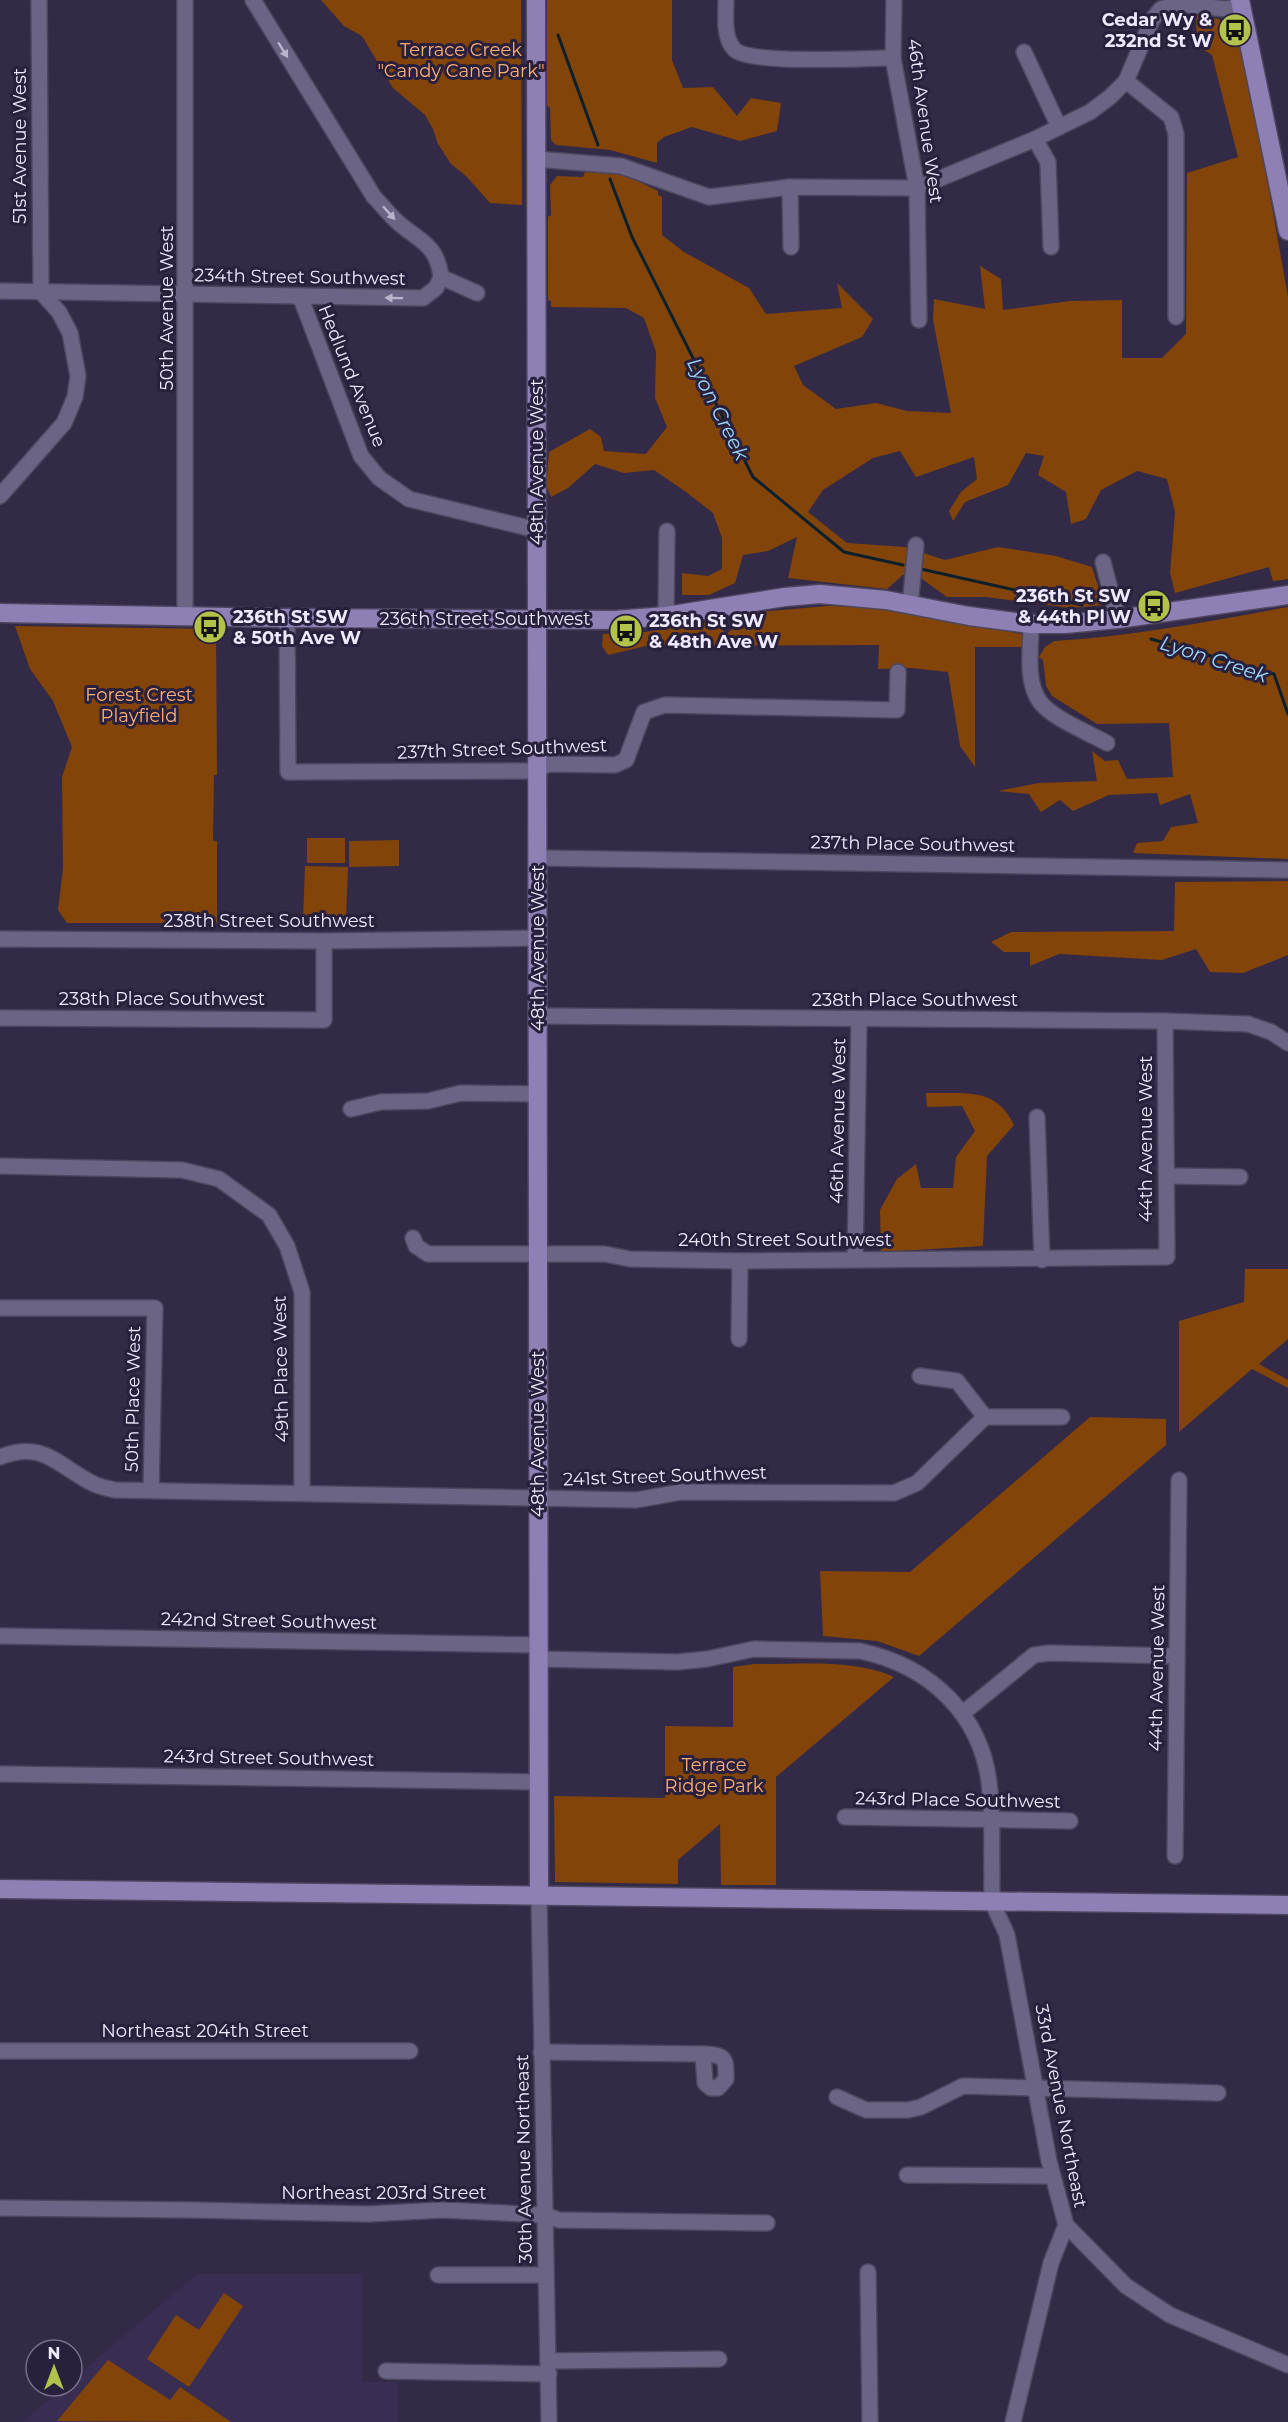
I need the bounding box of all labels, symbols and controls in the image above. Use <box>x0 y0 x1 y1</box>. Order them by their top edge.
place label: Cedar Wy & 232nd St W <box>1102 9 1212 52</box>
bus stop icon: Cedar Wy & 232nd St W <box>1217 12 1253 48</box>
street label: 46th Avenue West <box>903 37 947 205</box>
park label: Terrace Creek "Candy Cane Park" <box>377 39 545 82</box>
one-way arrow <box>277 42 288 59</box>
street label: 51st Avenue West <box>9 68 31 224</box>
one-way arrow <box>382 206 396 221</box>
street label: 50th Avenue West <box>156 225 178 391</box>
street label: 234th Street Southwest <box>194 264 406 290</box>
one-way arrow <box>384 293 403 302</box>
street label: Hedlund Avenue <box>313 302 391 451</box>
water label: Lyon Creek <box>682 354 755 465</box>
street label: 48th Avenue West <box>526 379 548 545</box>
place label: 236th St SW & 44th Pl W <box>1016 585 1131 628</box>
bus stop icon: 236th St SW & 44th Pl W <box>1136 588 1172 624</box>
place label: 236th St SW & 50th Ave W <box>233 606 361 649</box>
street label: 236th Street Southwest <box>380 608 590 630</box>
bus stop icon: 236th St SW & 50th Ave W <box>192 609 228 645</box>
place label: 236th St SW & 48th Ave W <box>649 610 778 653</box>
bus stop icon: 236th St SW & 48th Ave W <box>608 613 644 649</box>
water label: Lyon Creek <box>1157 630 1272 688</box>
park label: Forest Crest Playfield <box>85 684 193 727</box>
street label: 237th Street Southwest <box>397 734 607 764</box>
street label: 237th Place Southwest <box>810 831 1016 857</box>
street label: 48th Avenue West <box>527 865 549 1031</box>
street label: 238th Street Southwest <box>163 910 375 932</box>
street label: 238th Place Southwest <box>59 988 265 1010</box>
street label: 238th Place Southwest <box>812 989 1018 1011</box>
street label: 46th Avenue West <box>826 1038 850 1204</box>
street label: 44th Avenue West <box>1135 1056 1157 1222</box>
street label: 240th Street Southwest <box>678 1229 892 1251</box>
street label: 49th Place West <box>269 1295 293 1443</box>
street label: 50th Place West <box>121 1326 145 1472</box>
street label: 48th Avenue West <box>527 1351 549 1517</box>
street label: 241st Street Southwest <box>563 1461 767 1491</box>
street label: 44th Avenue West <box>1145 1585 1169 1751</box>
street label: 242nd Street Southwest <box>161 1608 377 1634</box>
street label: 243rd Street Southwest <box>163 1745 375 1771</box>
park label: Terrace Ridge Park <box>664 1754 764 1797</box>
street label: 243rd Place Southwest <box>855 1787 1061 1813</box>
street label: 33rd Avenue Northeast <box>1030 2002 1092 2210</box>
street label: Northeast 204th Street <box>101 2020 309 2042</box>
street label: 30th Avenue Northeast <box>511 2054 537 2264</box>
street label: Northeast 203rd Street <box>281 2182 487 2204</box>
north arrow <box>24 2338 84 2398</box>
text: N <box>48 2344 60 2363</box>

